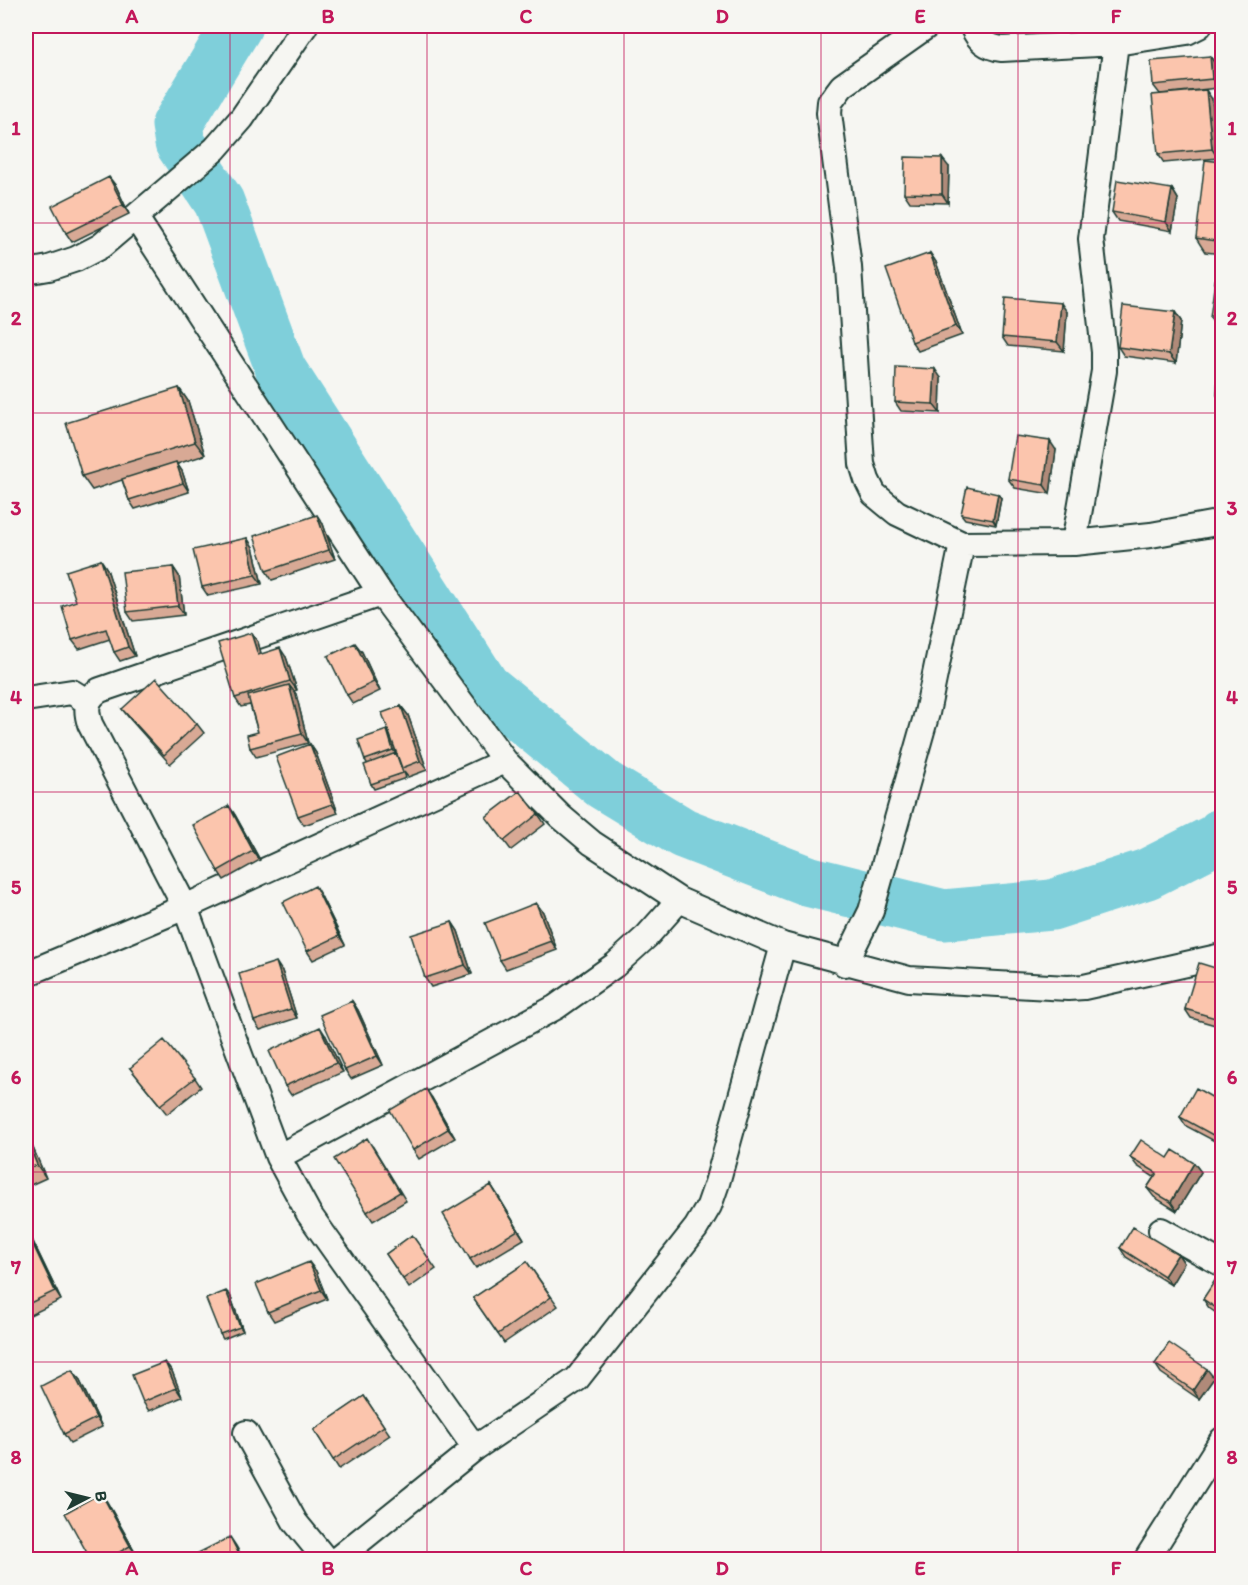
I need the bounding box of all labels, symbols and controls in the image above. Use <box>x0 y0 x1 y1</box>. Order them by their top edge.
text: A <box>125 4 139 28</box>
text: B <box>322 4 335 28</box>
text: C <box>520 4 533 28</box>
text: D <box>715 4 729 28</box>
text: E <box>914 4 926 28</box>
text: F <box>1111 4 1122 28</box>
text: 1 <box>11 116 21 140</box>
text: 1 <box>1227 116 1237 140</box>
text: 2 <box>11 306 22 330</box>
text: 2 <box>1227 306 1238 330</box>
text: 3 <box>11 496 22 520</box>
text: 3 <box>1227 496 1238 520</box>
text: 4 <box>10 685 22 709</box>
text: 4 <box>1226 685 1238 709</box>
text: 5 <box>11 875 22 899</box>
text: 5 <box>1227 875 1238 899</box>
text: 6 <box>11 1065 22 1089</box>
text: 6 <box>1227 1065 1238 1089</box>
text: 7 <box>10 1255 21 1279</box>
text: 7 <box>1226 1255 1237 1279</box>
text: 8 <box>11 1445 22 1469</box>
text: 8 <box>1227 1445 1238 1469</box>
north arrow <box>57 1468 117 1528</box>
text: B <box>91 1490 112 1503</box>
text: A <box>125 1556 139 1580</box>
text: B <box>322 1556 335 1580</box>
text: C <box>520 1556 533 1580</box>
text: D <box>715 1556 729 1580</box>
text: E <box>914 1556 926 1580</box>
text: F <box>1111 1556 1122 1580</box>

